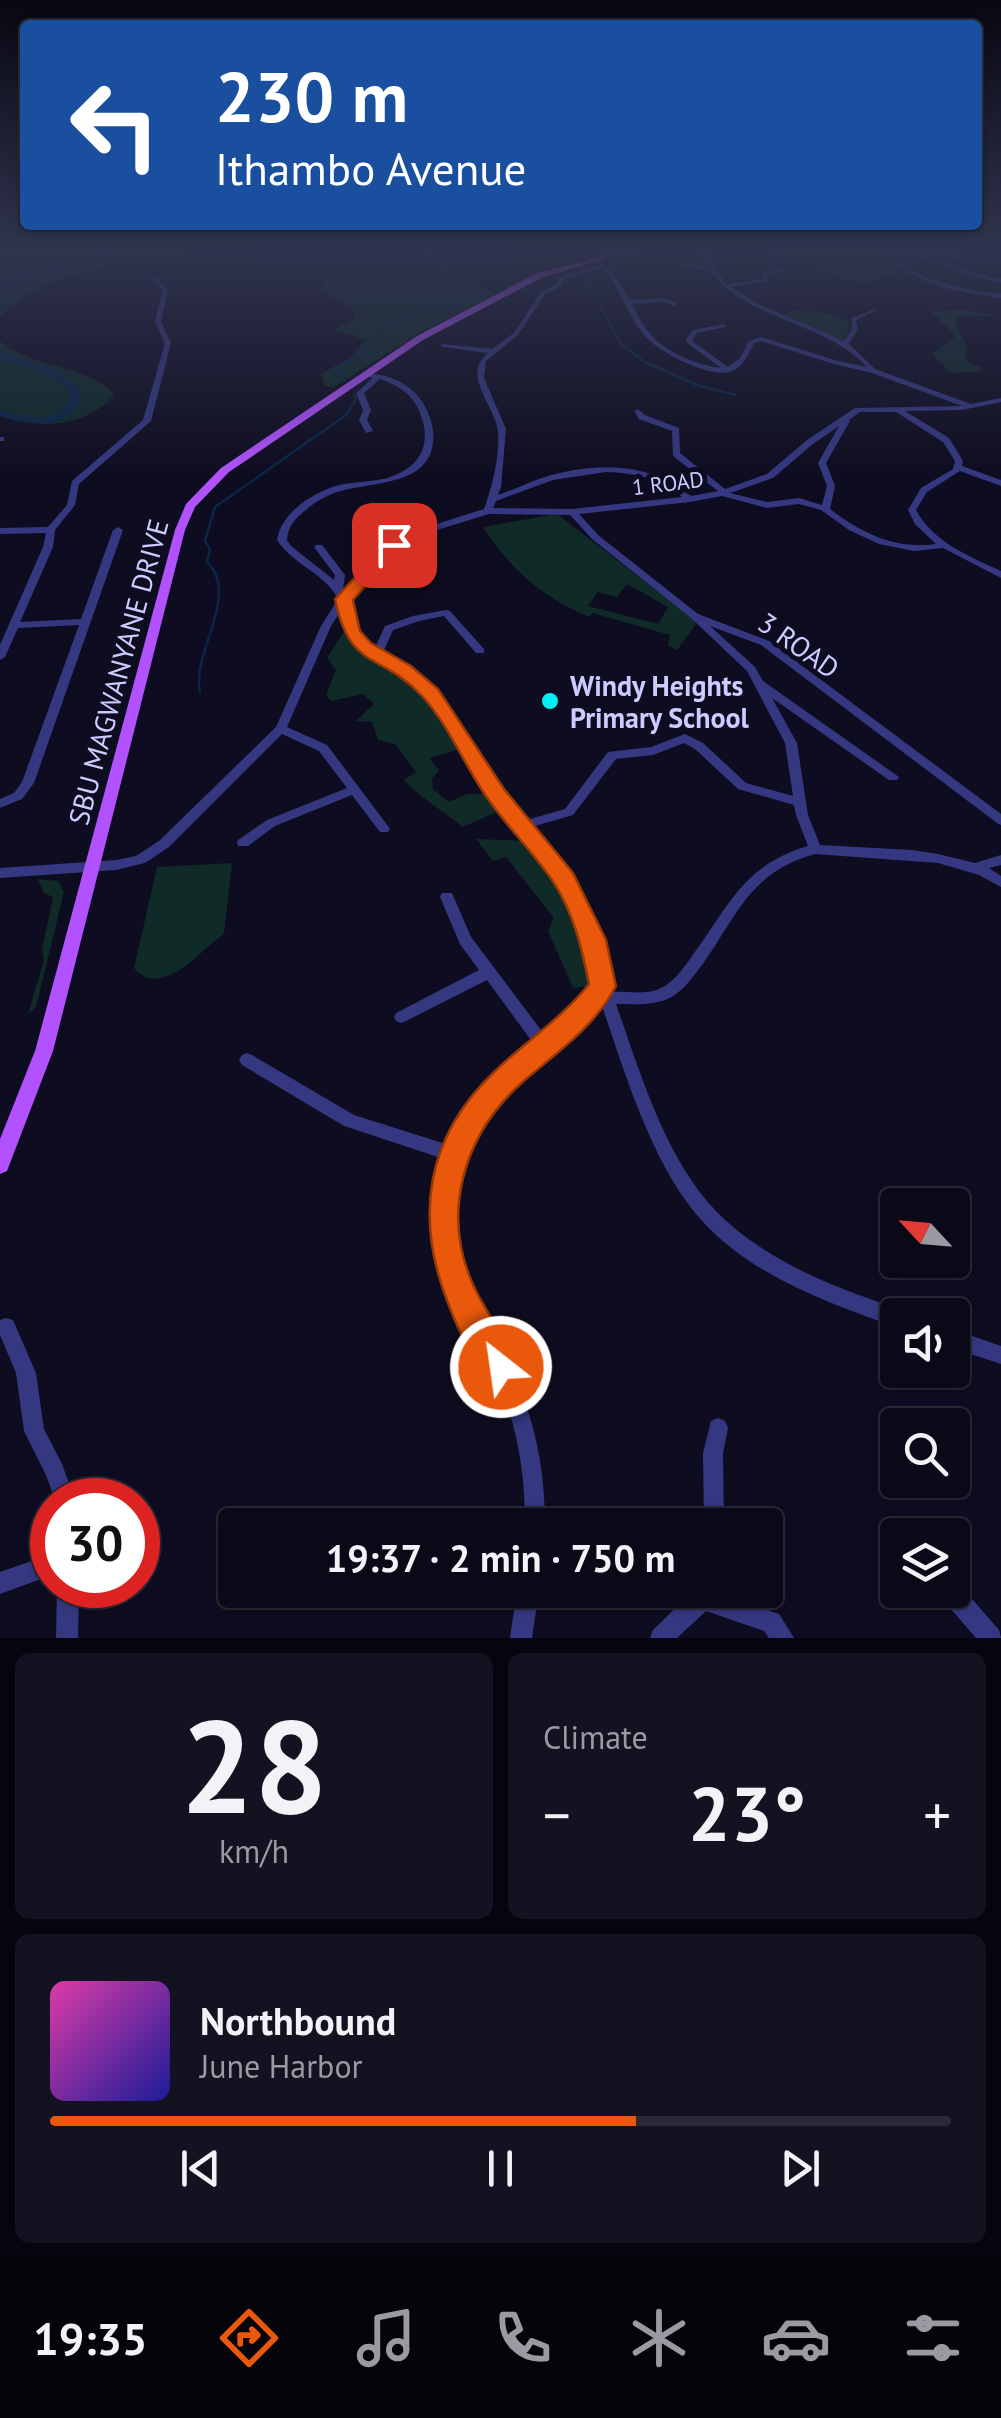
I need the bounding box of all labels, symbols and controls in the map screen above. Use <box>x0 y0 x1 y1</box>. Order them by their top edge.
text: 230 m <box>215 51 408 141</box>
icon: left <box>50 60 180 190</box>
text: Ithambo Avenue <box>215 139 526 197</box>
street label: 1 ROAD <box>631 465 705 501</box>
pin <box>352 503 437 588</box>
street label: SBU MAGWANYANE DRIVE <box>59 515 177 829</box>
icon: arrive <box>367 518 422 573</box>
street label: 3 ROAD <box>751 604 847 686</box>
place label: Windy Heights Primary School <box>570 667 750 736</box>
marker: Windy Heights Primary School <box>539 690 561 712</box>
north arrow <box>880 1188 970 1278</box>
map controls <box>880 1188 970 1608</box>
button: sound <box>880 1298 970 1388</box>
position arrow <box>449 1315 553 1419</box>
button: search <box>880 1408 970 1498</box>
speed limit sign: 30 <box>30 1478 160 1608</box>
button: layers <box>880 1518 970 1608</box>
text: 19:37 · 2 min · 750 m <box>326 1533 675 1582</box>
text: 28 <box>180 1681 328 1849</box>
text: Climate <box>543 1716 648 1758</box>
text: 23° <box>688 1765 806 1862</box>
text: − <box>543 1779 571 1850</box>
text: + <box>923 1779 951 1850</box>
text: km/h <box>219 1830 289 1872</box>
text: Northbound <box>200 1996 396 2045</box>
text: June Harbor <box>200 2045 362 2087</box>
icon: previous <box>173 2141 228 2196</box>
icon: pause <box>473 2141 528 2196</box>
icon: next <box>773 2141 828 2196</box>
icon: directions <box>214 2303 284 2373</box>
icon: music <box>351 2303 421 2373</box>
icon: phone <box>488 2303 558 2373</box>
icon: climate <box>624 2303 694 2373</box>
icon: car <box>761 2303 831 2373</box>
icon: filters <box>898 2303 968 2373</box>
text: 19:35 <box>33 2309 148 2367</box>

